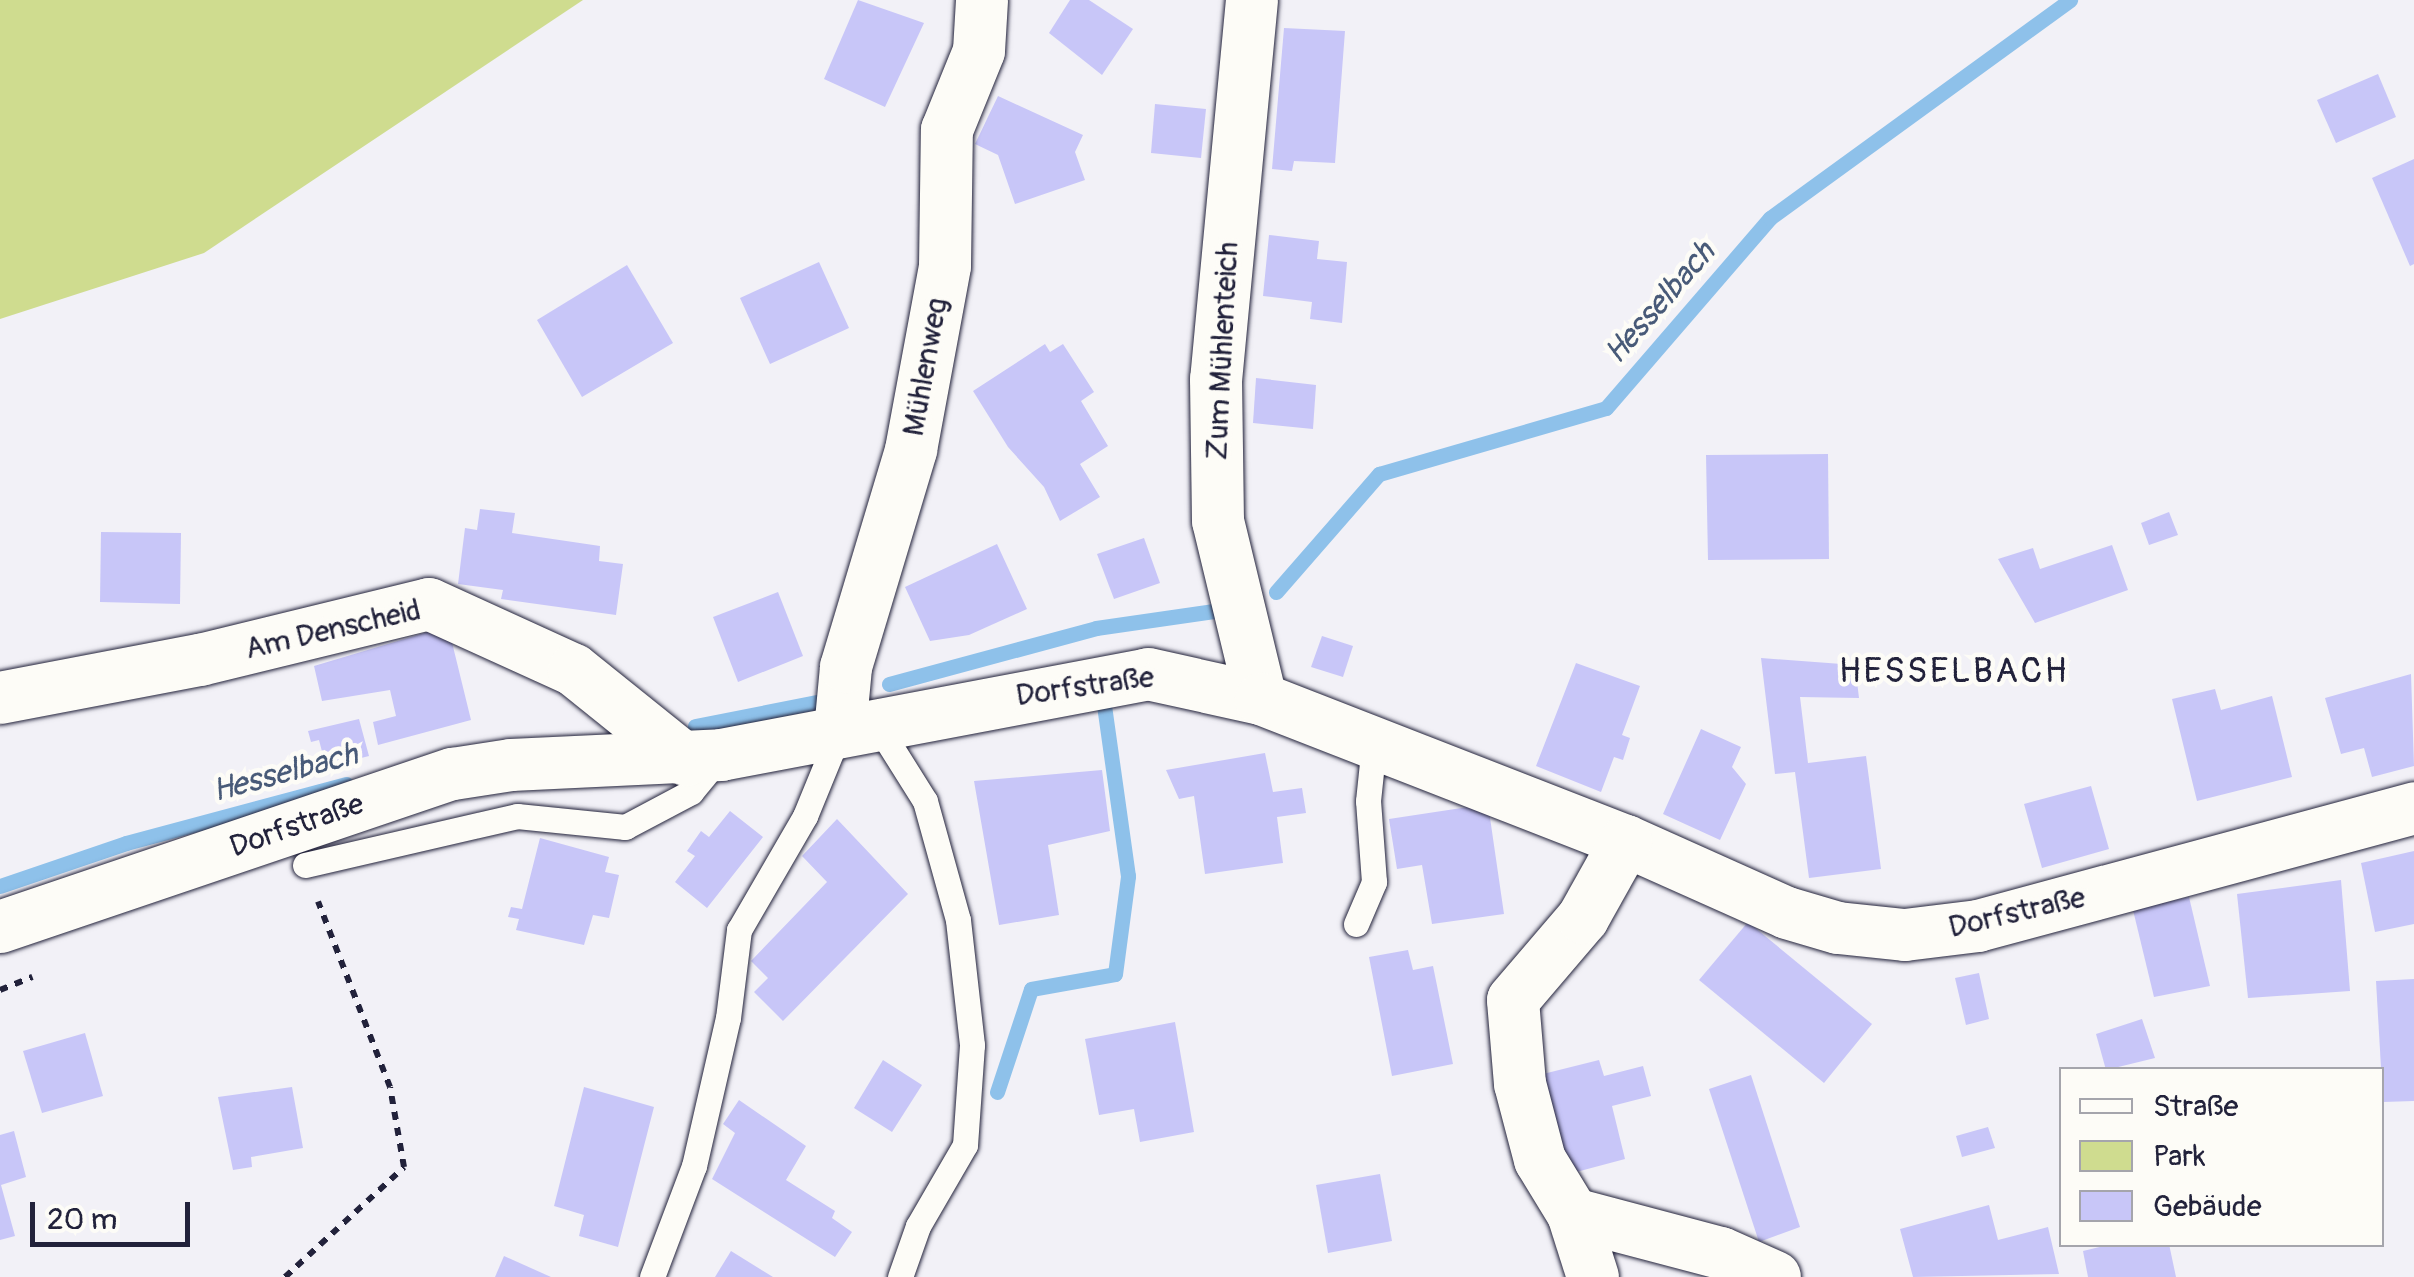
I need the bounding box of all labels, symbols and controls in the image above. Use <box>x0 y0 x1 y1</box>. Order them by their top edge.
water label: Hesselbach <box>1597 234 1723 372</box>
street label: Zum Mühlenteich <box>1199 241 1247 461</box>
street label: Mühlenweg <box>896 295 956 439</box>
street label: Am Denscheid <box>242 592 424 668</box>
district label: HESSELBACH <box>1839 650 2069 692</box>
street label: Dorfstraße <box>1014 659 1156 715</box>
water label: Hesselbach <box>208 735 362 811</box>
street label: Dorfstraße <box>225 786 369 866</box>
street label: Dorfstraße <box>1945 880 2089 946</box>
legend <box>2059 1067 2384 1247</box>
text: Straße <box>2153 1088 2238 1125</box>
text: Park <box>2153 1138 2206 1175</box>
scale bar <box>35 1182 195 1244</box>
text: Gebäude <box>2153 1188 2262 1225</box>
text: 20 m <box>47 1201 117 1238</box>

